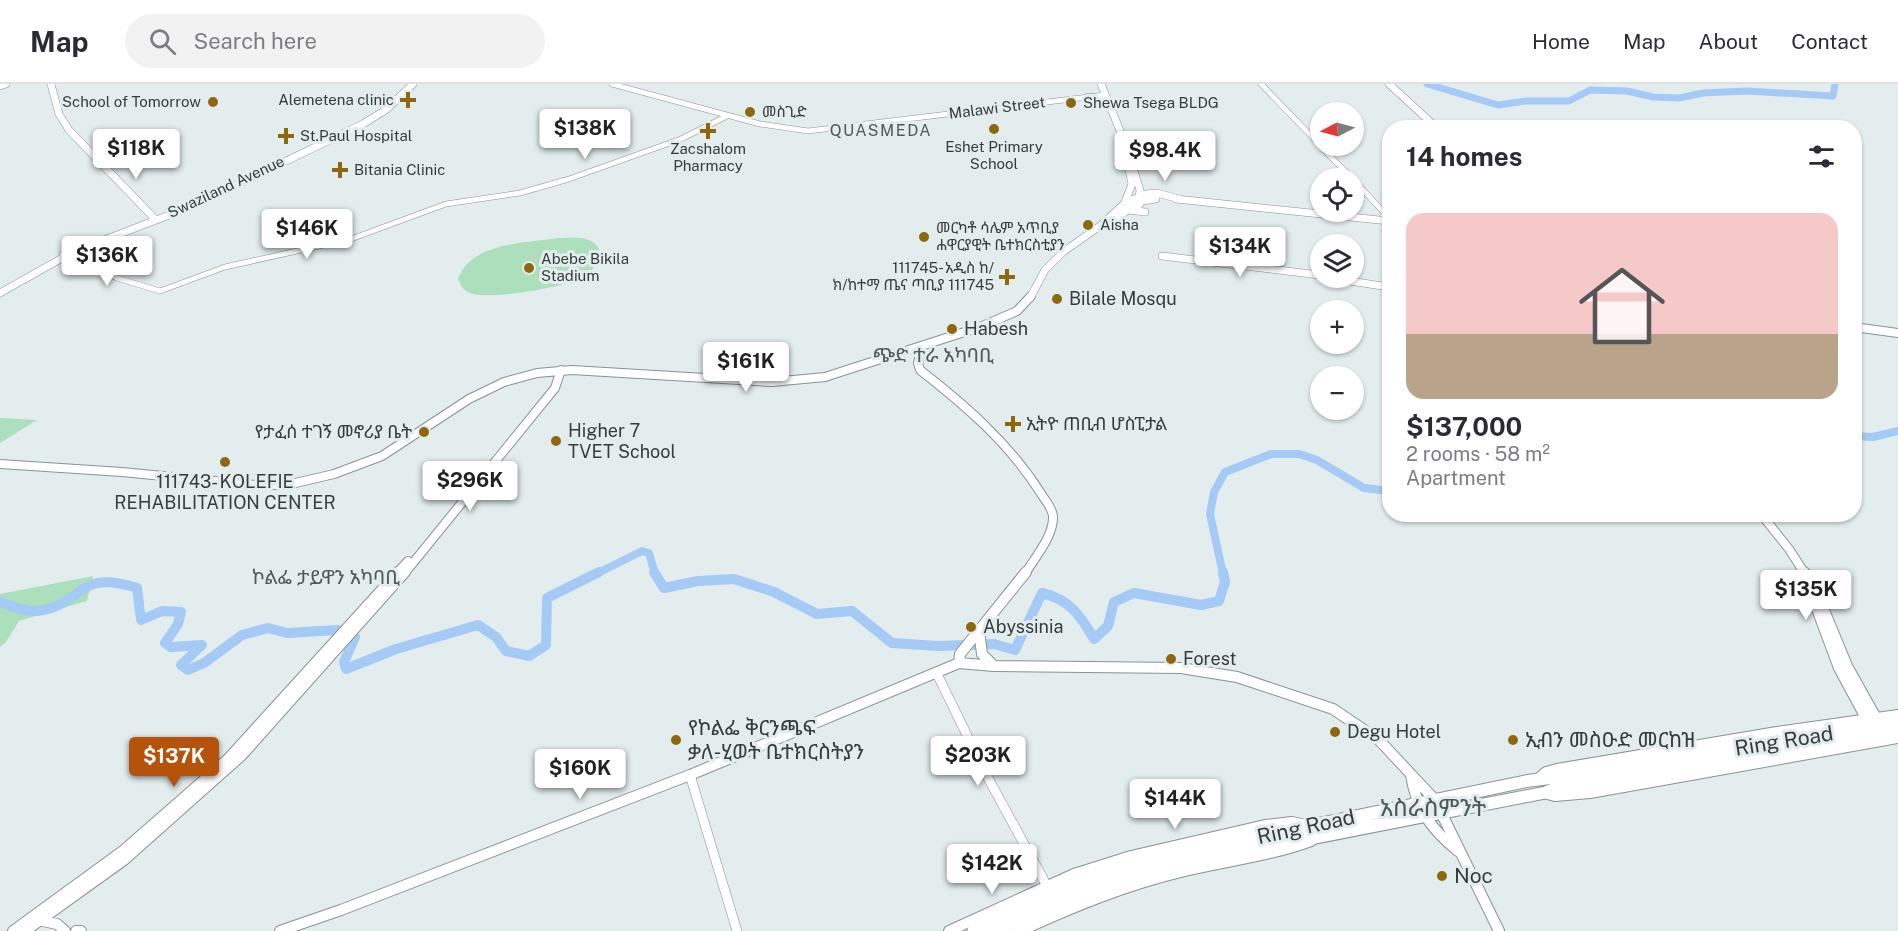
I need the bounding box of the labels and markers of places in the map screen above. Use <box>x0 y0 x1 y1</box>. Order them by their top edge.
place label: Alemetena clinic <box>278 91 394 108</box>
marker: Alemetena clinic <box>399 91 417 109</box>
place label: School of Tomorrow <box>62 93 201 110</box>
place label: Shewa Tsega BLDG <box>1083 94 1219 111</box>
marker: School of Tomorrow <box>206 95 220 109</box>
marker: Shewa Tsega BLDG <box>1064 96 1078 110</box>
place label: መስጊድ <box>762 103 807 120</box>
marker: መስጊድ <box>743 105 757 119</box>
pin: $138K <box>543 109 627 160</box>
marker: Eshet Primary School <box>987 122 1001 136</box>
marker: Zacshalom Pharmacy <box>701 124 715 138</box>
marker: St.Paul Hospital <box>277 127 295 145</box>
place label: St.Paul Hospital <box>300 127 412 144</box>
pin: $118K <box>94 129 178 180</box>
pin: $98.4K <box>1116 131 1214 182</box>
place label: Eshet Primary School <box>945 138 1043 172</box>
place label: Zacshalom Pharmacy <box>670 140 746 174</box>
marker: Bitania Clinic <box>331 161 349 179</box>
place label: Bitania Clinic <box>354 161 445 178</box>
pin: $146K <box>265 209 349 260</box>
place label: Aisha <box>1100 216 1139 233</box>
marker: Aisha <box>1081 218 1095 232</box>
place label: መርካቶ ሳሌም አጥቢያ ሐዋርያዊት ቤተክርስቲያን <box>936 219 1065 253</box>
pin: $134K <box>1198 227 1282 278</box>
marker: መርካቶ ሳሌም አጥቢያ ሐዋርያዊት ቤተክርስቲያን <box>917 230 931 244</box>
pin: $136K <box>65 236 149 287</box>
place label: Abebe Bikila Stadium <box>541 250 629 284</box>
place label: 111745- አዲስ ከ/ ክ/ከተማ ጤና ጣቢያ 111745 <box>832 259 995 293</box>
marker: Abebe Bikila Stadium <box>522 261 536 275</box>
marker: 111745- አዲስ ከ/ ክ/ከተማ ጤና ጣቢያ 111745 <box>998 268 1016 286</box>
place label: Bilale Mosqu <box>1069 288 1177 309</box>
marker: Bilale Mosqu <box>1050 292 1064 306</box>
place label: Habesh <box>964 318 1028 339</box>
marker: Habesh <box>945 322 959 336</box>
pin: $161K <box>704 342 788 393</box>
place label: ኢትዮ ጠቢብ ሆስፒታል <box>1026 413 1167 434</box>
marker: ኢትዮ ጠቢብ ሆስፒታል <box>1004 415 1022 433</box>
place label: Higher 7 TVET School <box>568 420 676 462</box>
place label: የታፈሰ ተገኝ መኖሪያ ቤት <box>255 421 412 442</box>
marker: የታፈሰ ተገኝ መኖሪያ ቤት <box>417 425 431 439</box>
marker: Higher 7 TVET School <box>549 434 563 448</box>
marker: 111743- KOLEFIE REHABILITATION CENTER <box>218 455 232 469</box>
pin: $296K <box>428 461 512 512</box>
place label: 111743- KOLEFIE REHABILITATION CENTER <box>114 471 336 513</box>
pin: $135K <box>1764 570 1848 621</box>
place label: Abyssinia <box>983 616 1063 637</box>
marker: Abyssinia <box>964 620 978 634</box>
place label: Forest <box>1183 648 1237 669</box>
marker: Forest <box>1164 652 1178 666</box>
place label: የኮልፌ ቅርንጫፍ ቃለ-ሂወት ቤተክርስትያን <box>688 715 864 764</box>
place label: Degu Hotel <box>1347 721 1441 742</box>
marker: Degu Hotel <box>1328 725 1342 739</box>
place label: ኢብን መስዑድ መርከዝ <box>1525 727 1695 752</box>
marker: የኮልፌ ቅርንጫፍ ቃለ-ሂወት ቤተክርስትያን <box>669 733 683 747</box>
marker: ኢብን መስዑድ መርከዝ <box>1506 733 1520 747</box>
pin: $203K <box>936 736 1020 787</box>
pin: $137K <box>132 737 216 788</box>
pin: $160K <box>538 749 622 800</box>
pin: $144K <box>1133 779 1217 830</box>
pin: $142K <box>950 844 1034 895</box>
place label: Noc <box>1454 863 1493 888</box>
marker: Noc <box>1435 869 1449 883</box>

